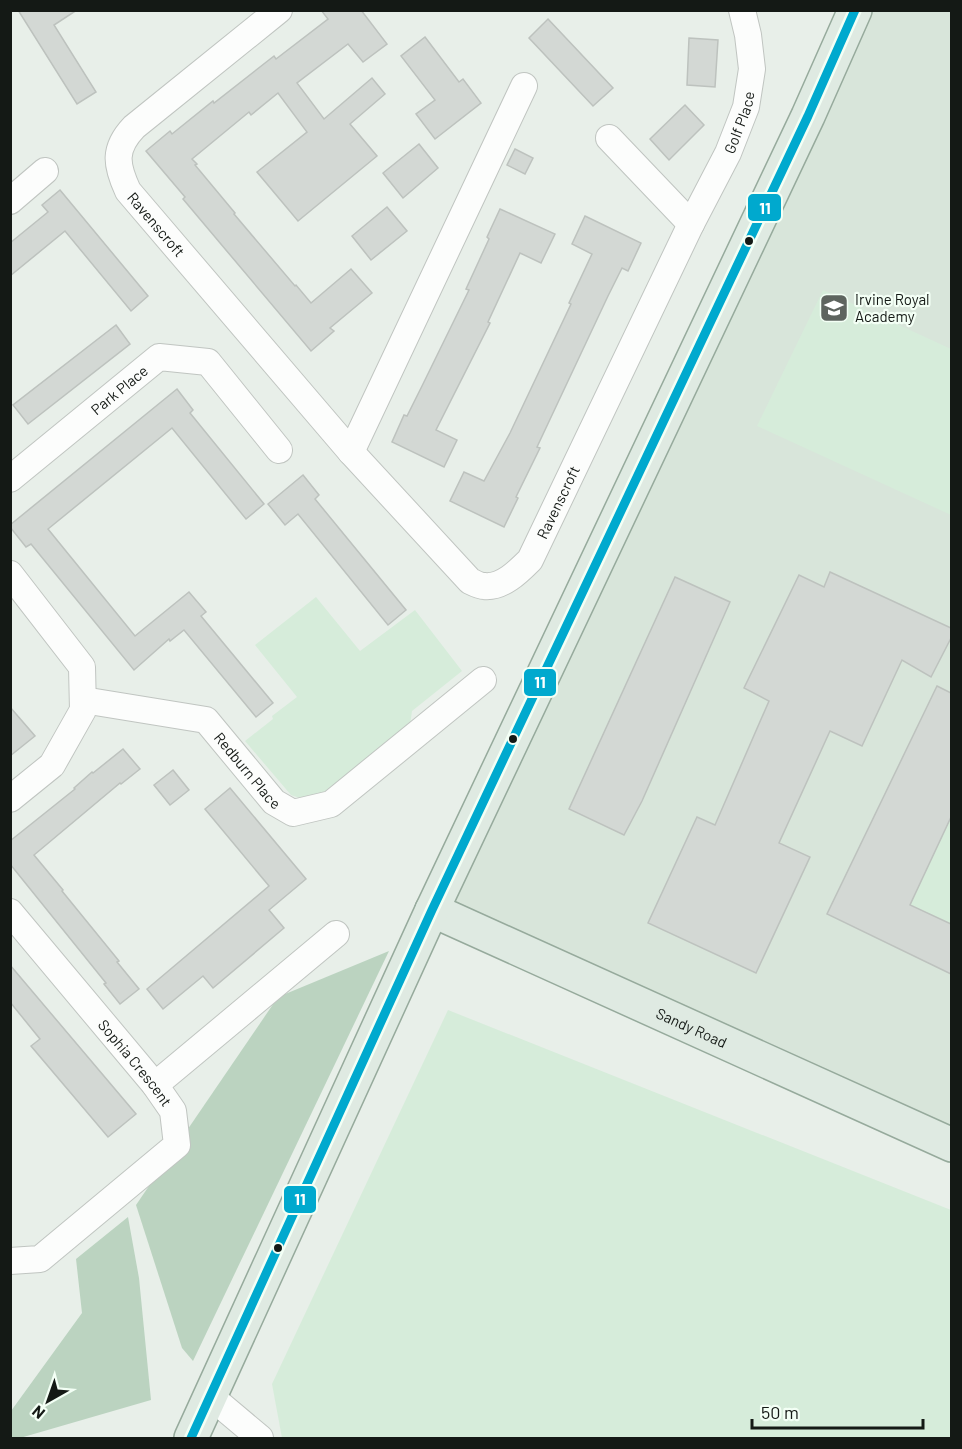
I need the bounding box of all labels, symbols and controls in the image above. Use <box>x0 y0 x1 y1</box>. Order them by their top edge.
street label: Golf Place <box>720 90 757 156</box>
street label: Ravenscroft <box>124 188 189 260</box>
line badge: 11 <box>747 193 782 222</box>
text: 11 <box>759 198 771 217</box>
unlabelled marker <box>743 235 755 247</box>
place label: Irvine Royal Academy <box>855 290 930 325</box>
school or university icon: Irvine Royal Academy <box>818 292 850 324</box>
street label: Park Place <box>87 361 151 418</box>
street label: Ravenscroft <box>533 462 583 542</box>
line badge: 11 <box>523 668 557 697</box>
text: 11 <box>534 672 546 691</box>
street label: Redburn Place <box>211 728 284 813</box>
unlabelled marker <box>507 733 519 745</box>
street label: Sandy Road <box>653 1004 730 1051</box>
street label: Sophia Crescent <box>95 1016 176 1110</box>
line badge: 11 <box>283 1185 317 1214</box>
text: 11 <box>294 1189 306 1208</box>
unlabelled marker <box>272 1242 284 1254</box>
north arrow <box>18 1371 78 1431</box>
scale bar <box>752 1392 923 1430</box>
text: 50 m <box>761 1401 799 1423</box>
text: N <box>28 1402 48 1424</box>

